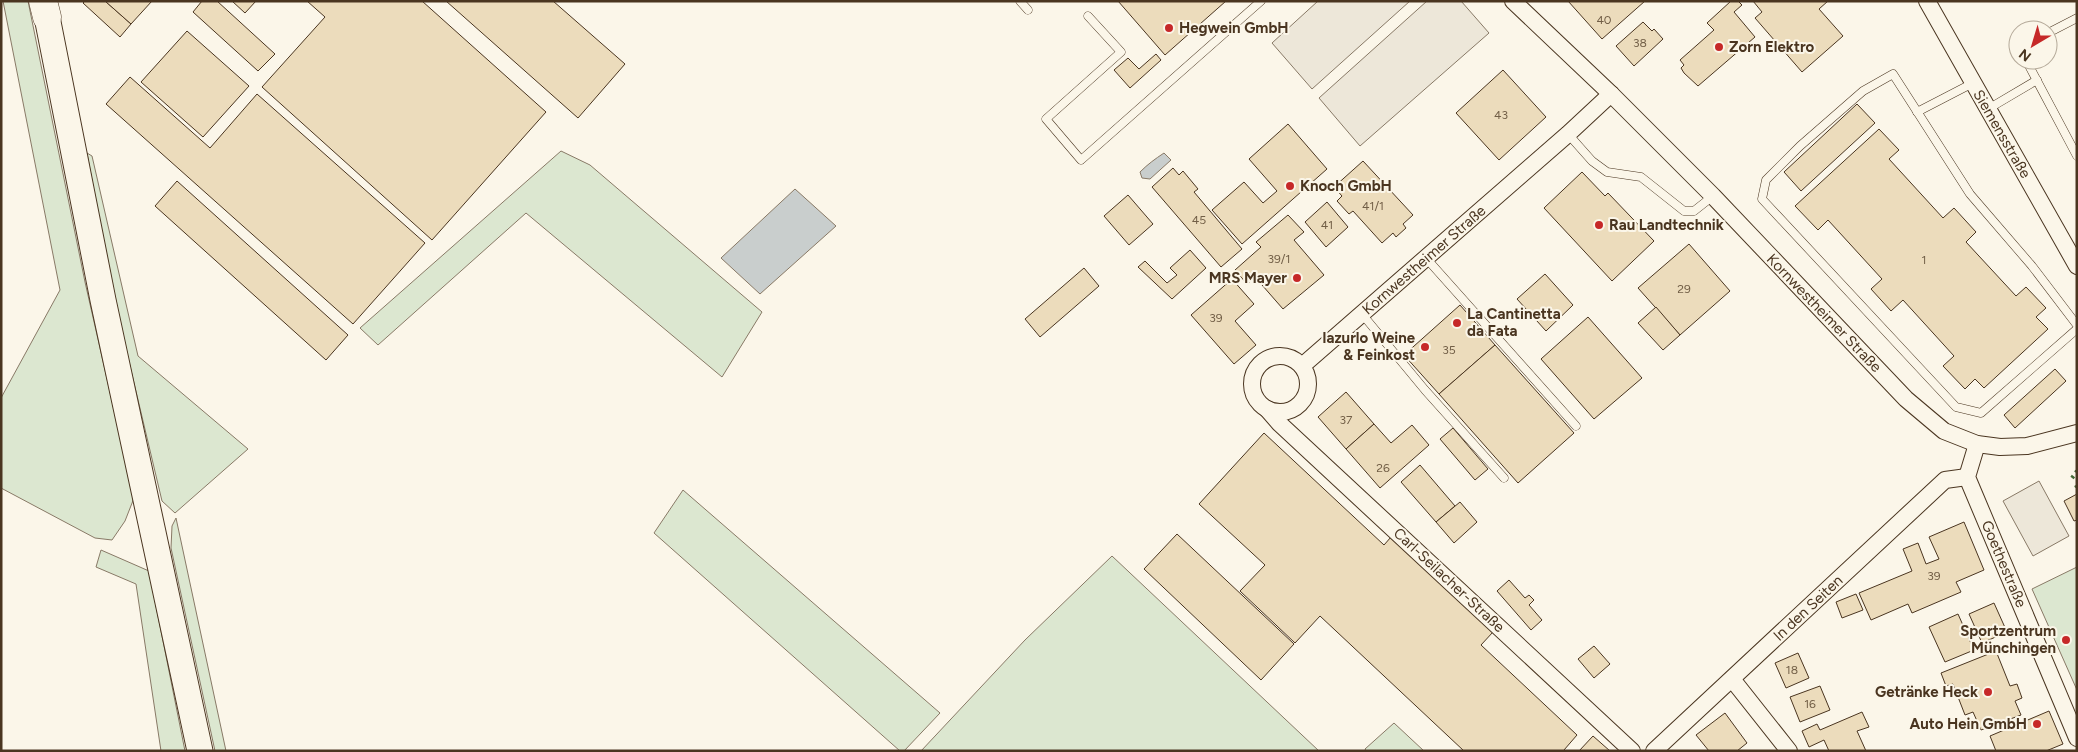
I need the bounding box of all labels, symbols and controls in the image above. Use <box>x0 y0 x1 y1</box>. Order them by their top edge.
house number: 40 <box>1596 13 1612 27</box>
place label: Hegwein GmbH <box>1179 19 1289 37</box>
north arrow <box>2008 20 2058 70</box>
marker: Hegwein GmbH <box>1163 22 1175 34</box>
house number: 38 <box>1633 36 1647 50</box>
place label: Zorn Elektro <box>1729 38 1815 56</box>
marker: Zorn Elektro <box>1713 41 1725 53</box>
text: N <box>2016 45 2035 65</box>
street label: Siemensstraße <box>1969 87 2035 181</box>
house number: 43 <box>1494 108 1508 122</box>
place label: Knoch GmbH <box>1300 177 1392 195</box>
marker: Knoch GmbH <box>1284 180 1296 192</box>
house number: 41/1 <box>1362 199 1384 213</box>
street label: Kornwestheimer Straße <box>1359 202 1489 318</box>
house number: 45 <box>1192 213 1206 227</box>
place label: Rau Landtechnik <box>1609 216 1724 234</box>
house number: 41 <box>1321 218 1333 232</box>
marker: Rau Landtechnik <box>1593 219 1605 231</box>
street label: Kornwestheimer Straße <box>1763 250 1885 376</box>
house number: 39/1 <box>1268 252 1290 266</box>
house number: 1 <box>1922 253 1926 267</box>
place label: MRS Mayer <box>1209 269 1287 287</box>
marker: MRS Mayer <box>1291 272 1303 284</box>
house number: 29 <box>1677 282 1691 296</box>
place label: La Cantinetta da Fata <box>1467 305 1561 340</box>
house number: 39 <box>1209 311 1223 325</box>
marker: La Cantinetta da Fata <box>1451 317 1463 329</box>
place label: Iazurlo Weine & Feinkost <box>1322 329 1416 364</box>
marker: Iazurlo Weine & Feinkost <box>1419 341 1431 353</box>
house number: 35 <box>1442 343 1456 357</box>
house number: 37 <box>1340 413 1353 427</box>
house number: 26 <box>1376 461 1390 475</box>
street label: Goethestraße <box>1978 518 2030 610</box>
street label: Carl-Seilacher-Straße <box>1390 524 1508 636</box>
house number: 39 <box>1927 569 1941 583</box>
street label: In den Seiten <box>1770 571 1846 645</box>
place label: Sportzentrum Münchingen <box>1960 622 2056 657</box>
marker: Sportzentrum Münchingen <box>2060 634 2072 646</box>
house number: 18 <box>1786 663 1798 677</box>
place label: Getränke Heck <box>1875 683 1978 701</box>
marker: Getränke Heck <box>1982 686 1994 698</box>
house number: 16 <box>1804 697 1816 711</box>
place label: Auto Hein GmbH <box>1910 715 2027 733</box>
marker: Auto Hein GmbH <box>2031 718 2043 730</box>

